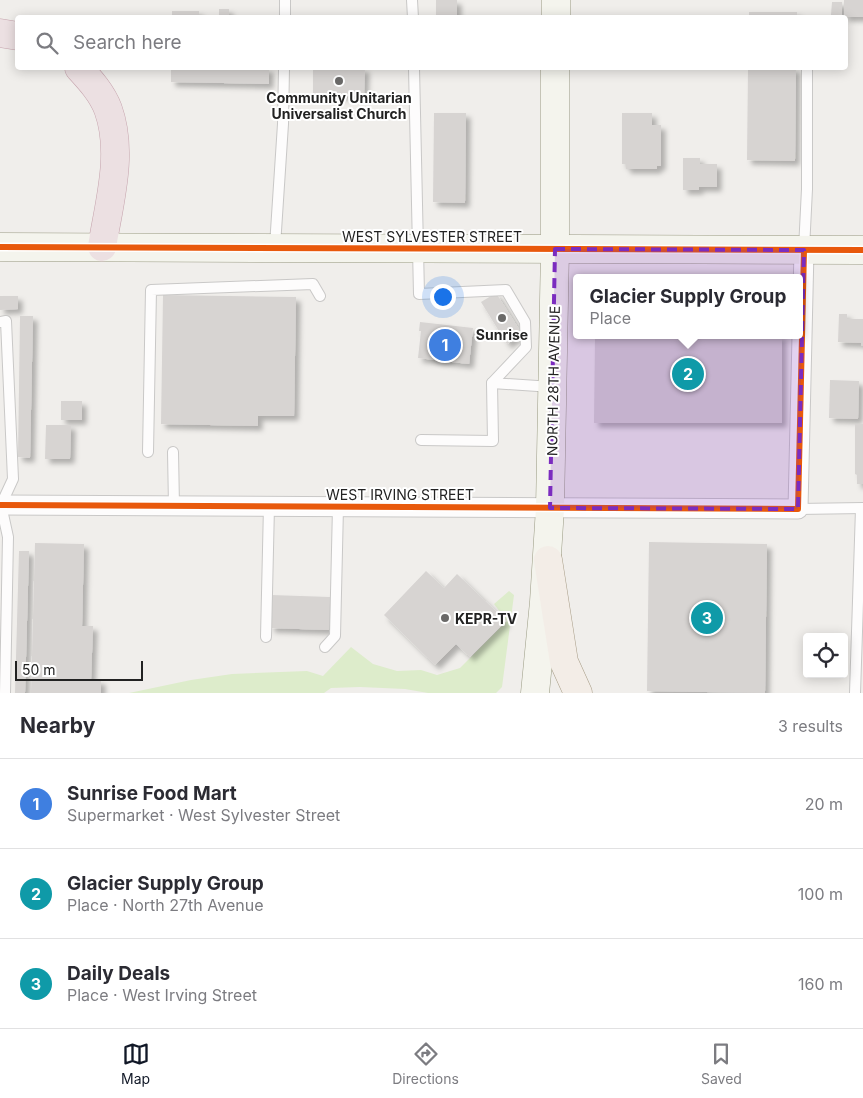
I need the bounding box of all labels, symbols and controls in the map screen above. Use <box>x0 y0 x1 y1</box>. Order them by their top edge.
search box <box>15 15 848 70</box>
icon: search <box>33 29 61 57</box>
text: Search here <box>73 31 182 54</box>
marker: Community Unitarian Universalist Church <box>333 75 345 87</box>
place label: Community Unitarian Universalist Church <box>266 89 412 122</box>
street label: WEST SYLVESTER STREET <box>342 228 522 245</box>
popup <box>573 274 803 339</box>
your location <box>430 284 456 310</box>
text: Glacier Supply Group <box>590 285 786 308</box>
street label: NORTH 28TH AVENUE <box>543 306 563 456</box>
text: Place <box>590 308 631 328</box>
marker: Sunrise <box>496 312 508 324</box>
pin: 1 <box>429 326 461 364</box>
place label: Sunrise <box>476 326 528 343</box>
pin: 2 <box>672 355 704 393</box>
street label: WEST IRVING STREET <box>326 486 474 503</box>
pin: 3 <box>691 599 723 637</box>
place label: KEPR-TV <box>455 610 518 627</box>
marker: KEPR-TV <box>439 612 451 624</box>
map controls <box>803 633 848 678</box>
button: locate <box>803 633 848 678</box>
scale bar <box>15 658 142 681</box>
text: 50 m <box>22 661 56 678</box>
text: Nearby <box>20 713 95 738</box>
text: 3 results <box>778 716 843 736</box>
text: Sunrise Food Mart <box>67 782 237 805</box>
text: 1 <box>33 794 39 814</box>
text: 20 m <box>805 794 843 814</box>
text: Supermarket · West Sylvester Street <box>67 805 340 825</box>
text: Glacier Supply Group <box>67 872 264 895</box>
text: 2 <box>31 884 41 904</box>
text: 100 m <box>798 884 843 904</box>
text: Place · North 27th Avenue <box>67 895 263 915</box>
text: Daily Deals <box>67 962 170 985</box>
text: 3 <box>31 974 41 994</box>
text: 160 m <box>798 974 843 994</box>
text: Place · West Irving Street <box>67 985 257 1005</box>
tab: Map <box>121 1040 150 1087</box>
tab: Directions <box>392 1040 459 1087</box>
tab: Saved <box>701 1040 742 1087</box>

